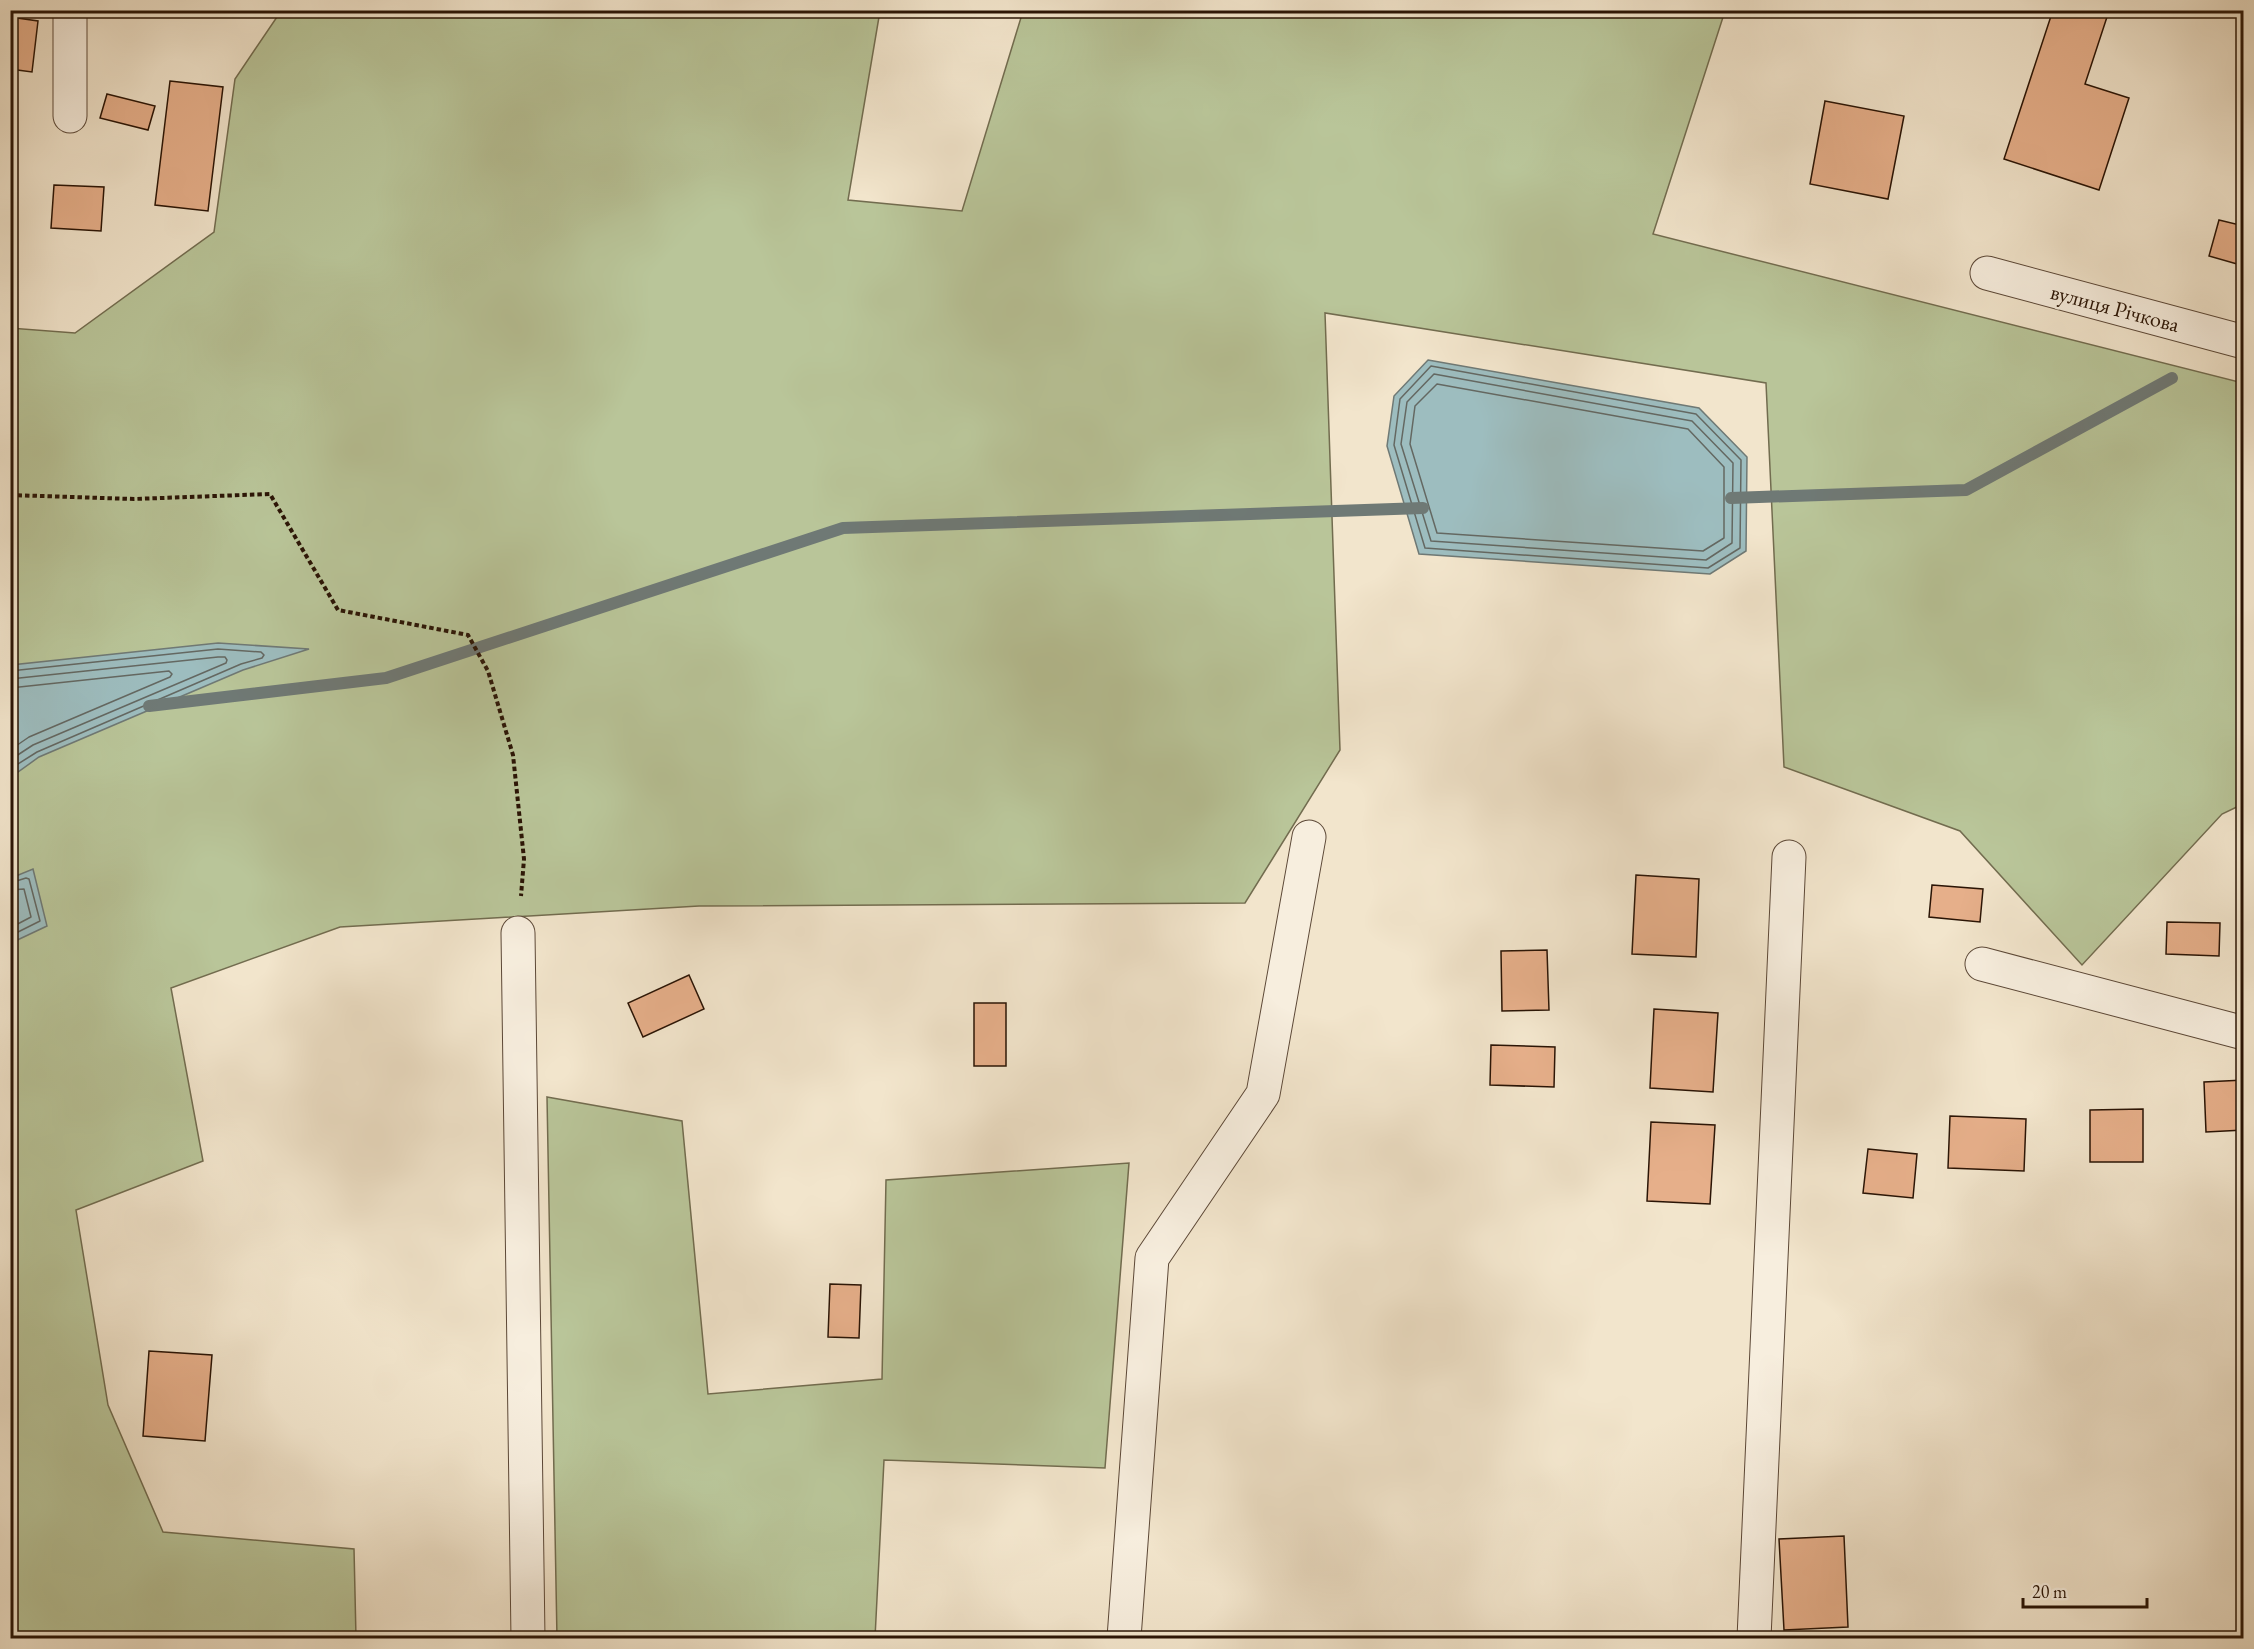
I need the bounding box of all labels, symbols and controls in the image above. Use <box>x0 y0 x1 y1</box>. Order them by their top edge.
street label: вулиця Річкова <box>2047 277 2183 339</box>
scale bar <box>2023 1571 2148 1609</box>
text: 20 m <box>2032 1580 2067 1603</box>

